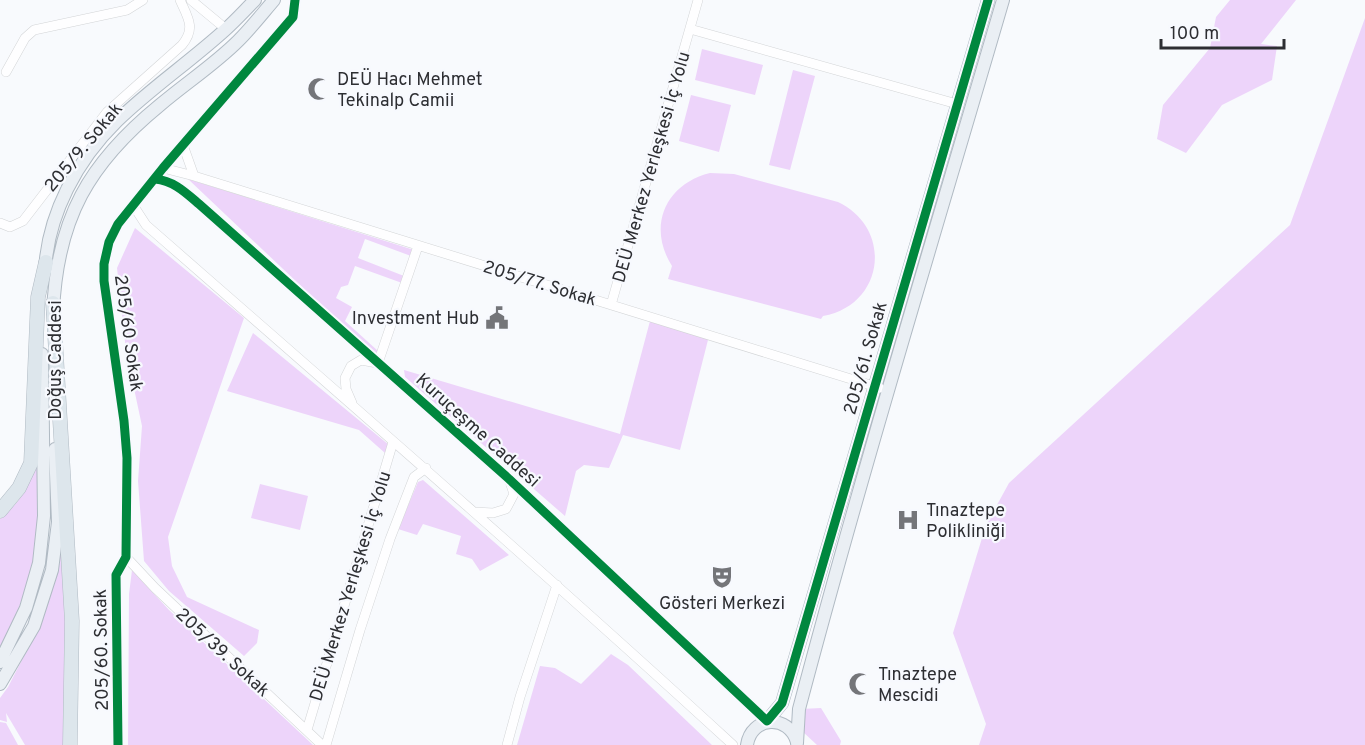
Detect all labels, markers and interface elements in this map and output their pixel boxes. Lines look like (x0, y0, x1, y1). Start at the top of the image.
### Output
scale bar (1161, 12, 1284, 50)
text: 100 m (1170, 23, 1219, 46)
street label: DEÜ Merkez Yerleşkesi İç Yolu (606, 49, 696, 286)
place label: DEÜ Hacı Mehmet Tekinalp Camii (337, 67, 483, 113)
mosque icon: DEÜ Hacı Mehmet Tekinalp Camii (306, 76, 332, 102)
street label: 205/9. Sokak (40, 98, 128, 198)
street label: 205/77. Sokak (480, 256, 599, 313)
street label: 205/60 Sokak (108, 273, 147, 393)
street label: 205/61. Sokak (839, 299, 894, 418)
street label: Doğuş Caddesi (45, 300, 68, 420)
public building icon: Investment Hub (484, 305, 510, 331)
place label: Investment Hub (352, 308, 479, 331)
street label: Kuruçeşme Caddesi (410, 369, 544, 493)
street label: DEÜ Merkez Yerleşkesi İç Yolu (304, 468, 397, 704)
place label: Tınaztepe Polikliniği (926, 500, 1005, 544)
hospital icon: Tınaztepe Polikliniği (895, 507, 921, 533)
theatre icon: Gösteri Merkezi (709, 564, 735, 590)
street label: 205/60. Sokak (90, 589, 115, 711)
place label: Gösteri Merkezi (659, 593, 785, 616)
street label: 205/39. Sokak (170, 604, 274, 703)
place label: Tınaztepe Mescidi (878, 664, 957, 708)
mosque icon: Tınaztepe Mescidi (847, 671, 873, 697)

